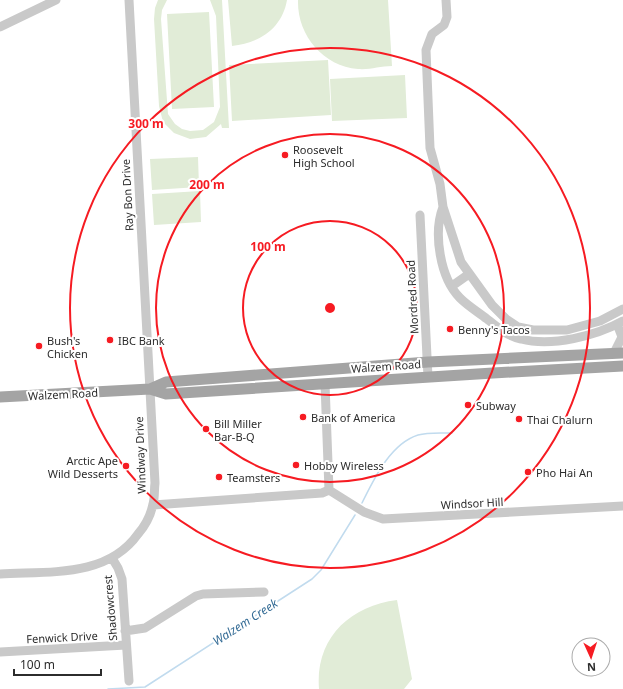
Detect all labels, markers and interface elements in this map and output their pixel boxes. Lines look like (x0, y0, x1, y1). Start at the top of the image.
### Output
text: 300 m (128, 115, 164, 132)
place label: Roosevelt High School (293, 142, 355, 170)
marker: Roosevelt High School (280, 150, 290, 160)
street label: Ray Bon Drive (118, 159, 136, 231)
text: 200 m (189, 176, 225, 193)
text: 100 m (250, 238, 286, 255)
street label: Mordred Road (403, 260, 421, 334)
centre of rings (323, 301, 337, 315)
place label: Benny's Tacos (458, 322, 530, 337)
marker: Benny's Tacos (445, 324, 455, 334)
place label: Bush's Chicken (47, 333, 88, 361)
place label: IBC Bank (118, 333, 165, 348)
marker: IBC Bank (105, 335, 115, 345)
marker: Bush's Chicken (34, 341, 44, 351)
street label: Walzem Road (351, 356, 421, 376)
street label: Walzem Road (28, 385, 98, 403)
place label: Subway (476, 398, 516, 413)
marker: Subway (463, 400, 473, 410)
place label: Bank of America (311, 410, 396, 425)
marker: Bank of America (298, 412, 308, 422)
place label: Thai Chalurn (527, 412, 593, 427)
marker: Thai Chalurn (514, 414, 524, 424)
street label: Windway Drive (131, 416, 149, 494)
place label: Bill Miller Bar-B-Q (214, 416, 262, 444)
marker: Bill Miller Bar-B-Q (201, 424, 211, 434)
place label: Arctic Ape Wild Desserts (48, 453, 118, 481)
place label: Hobby Wireless (304, 458, 384, 473)
marker: Hobby Wireless (291, 460, 301, 470)
marker: Arctic Ape Wild Desserts (121, 461, 131, 471)
place label: Pho Hai An (536, 465, 593, 480)
marker: Pho Hai An (523, 467, 533, 477)
place label: Teamsters (227, 470, 280, 485)
marker: Teamsters (214, 472, 224, 482)
street label: Windsor Hill (440, 494, 504, 512)
street label: Shadowcrest (100, 574, 120, 641)
water label: Walzem Creek (209, 594, 282, 649)
street label: Fenwick Drive (26, 628, 98, 646)
north arrow (571, 637, 611, 677)
scale bar (14, 651, 101, 677)
text: 100 m (20, 656, 55, 673)
text: N (587, 660, 596, 675)

